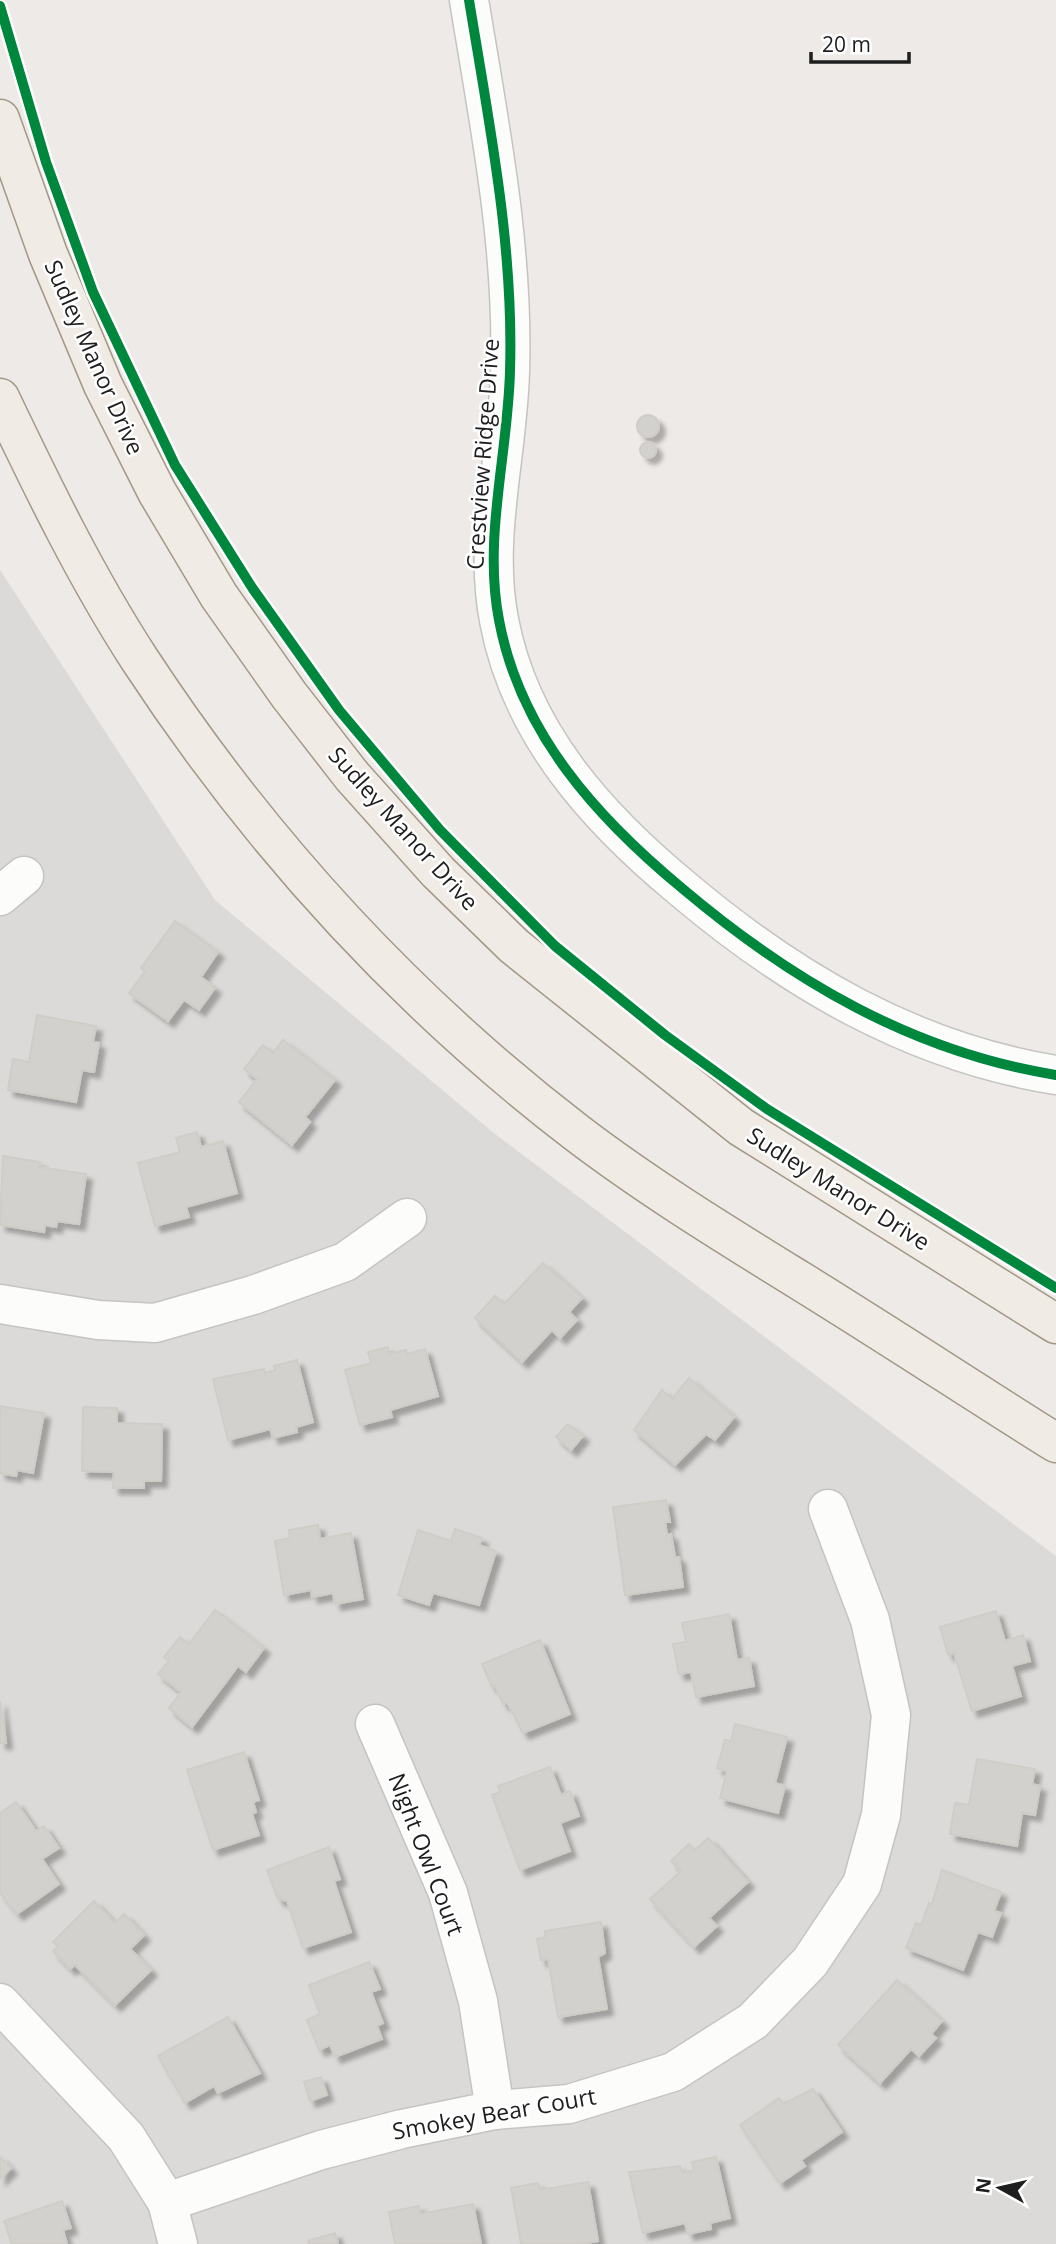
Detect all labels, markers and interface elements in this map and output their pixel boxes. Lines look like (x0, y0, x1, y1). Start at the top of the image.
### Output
scale bar (811, 21, 909, 65)
text: 20 m (822, 30, 871, 58)
street label: Sudley Manor Drive (38, 255, 152, 459)
street label: Crestview Ridge Drive (458, 337, 506, 571)
street label: Sudley Manor Drive (322, 739, 486, 917)
street label: Sudley Manor Drive (741, 1119, 937, 1257)
street label: Night Owl Court (381, 1768, 473, 1940)
street label: Smokey Bear Court (390, 2079, 598, 2147)
north arrow (965, 2153, 1035, 2223)
text: N (969, 2176, 997, 2195)

